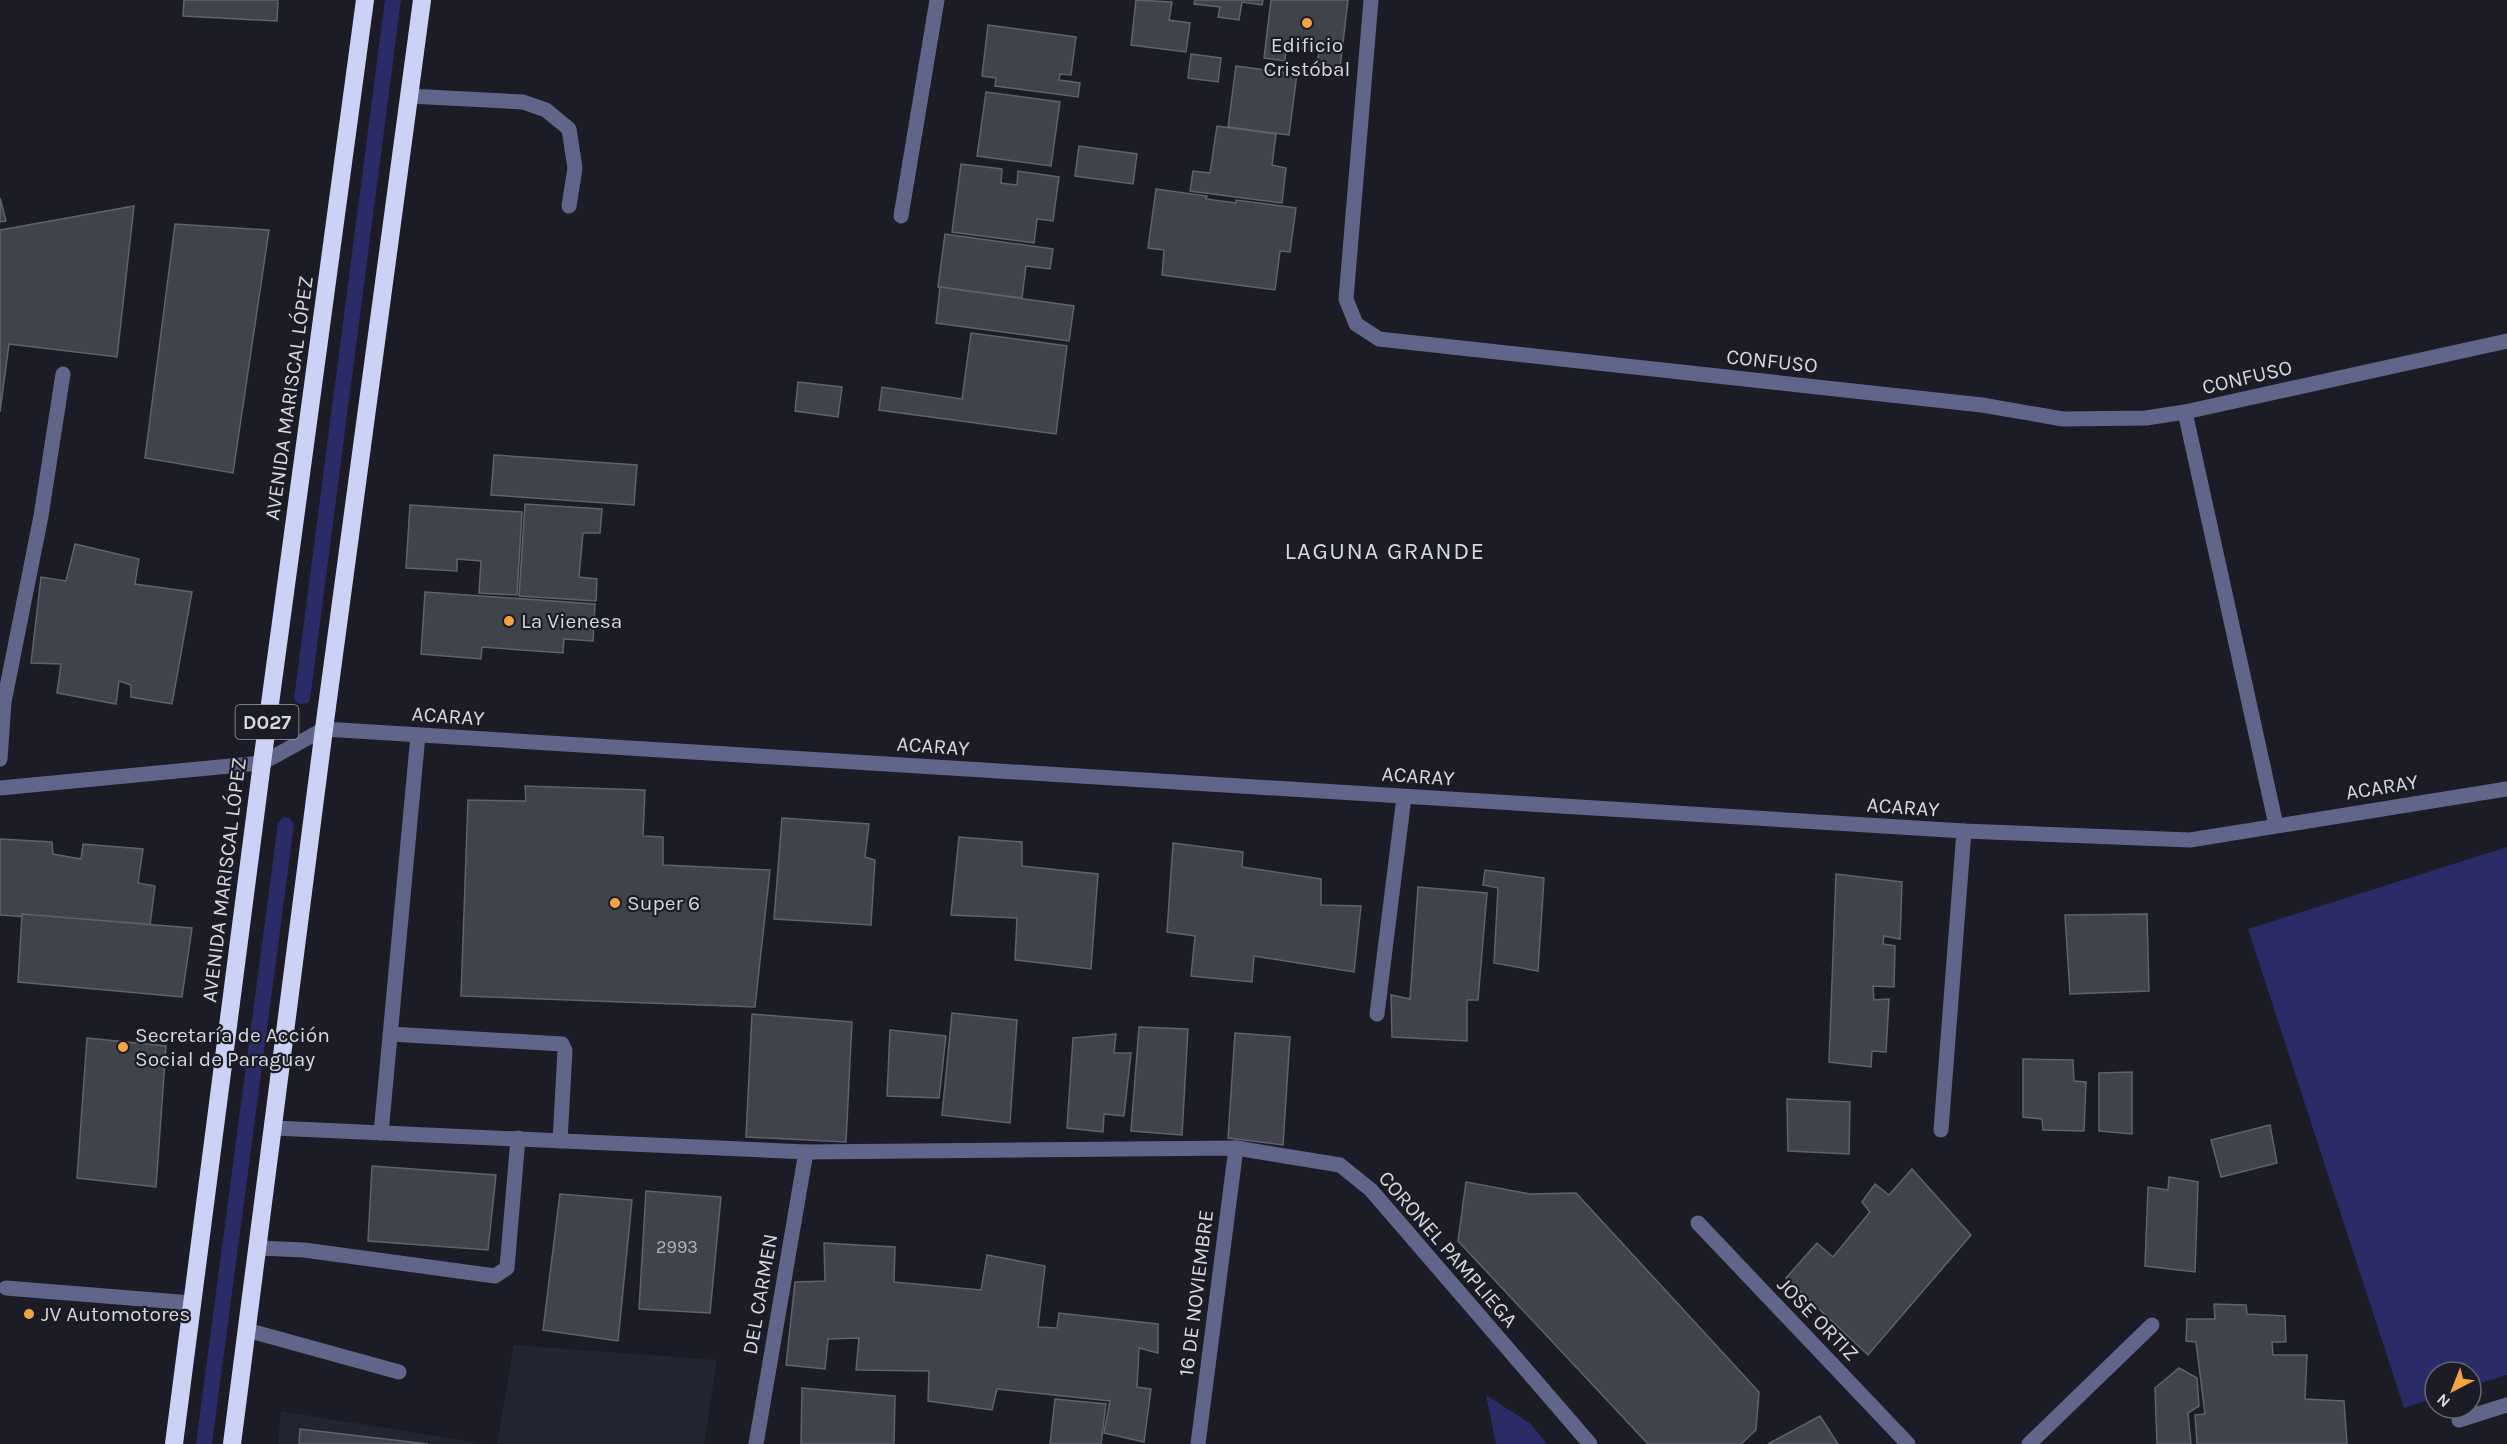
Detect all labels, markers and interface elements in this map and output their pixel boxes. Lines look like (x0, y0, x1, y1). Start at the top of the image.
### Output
marker: Edificio Cristóbal (1300, 16, 1314, 30)
place label: Edificio Cristóbal (1263, 33, 1351, 81)
street label: AVENIDA MARISCAL LÓPEZ (260, 274, 318, 522)
street label: CONFUSO (1725, 344, 1819, 378)
street label: CONFUSO (2200, 355, 2294, 399)
district label: LAGUNA GRANDE (1284, 537, 1486, 565)
place label: La Vienesa (521, 609, 622, 633)
marker: La Vienesa (502, 614, 516, 628)
street label: ACARAY (411, 701, 486, 731)
road number: D027 (236, 705, 298, 739)
street label: ACARAY (896, 731, 971, 761)
street label: AVENIDA MARISCAL LÓPEZ (197, 756, 251, 1004)
street label: ACARAY (1381, 761, 1456, 791)
street label: ACARAY (2344, 769, 2420, 805)
street label: ACARAY (1866, 792, 1941, 822)
place label: Super 6 (627, 891, 700, 915)
marker: Super 6 (608, 896, 622, 910)
place label: Secretaría de Acción Social de Paraguay (135, 1023, 330, 1071)
marker: Secretaría de Acción Social de Paraguay (116, 1040, 130, 1054)
street label: CORONEL PAMPLIEGA (1374, 1166, 1522, 1332)
street label: 16 DE NOVIEMBRE (1174, 1208, 1218, 1378)
street label: DEL CARMEN (738, 1232, 782, 1356)
house number: 2993 (656, 1236, 698, 1258)
street label: JOSE ORTIZ (1772, 1272, 1864, 1366)
place label: JV Automotores (41, 1302, 190, 1326)
marker: JV Automotores (22, 1307, 36, 1321)
north arrow (2423, 1360, 2483, 1420)
text: N (2433, 1390, 2454, 1412)

